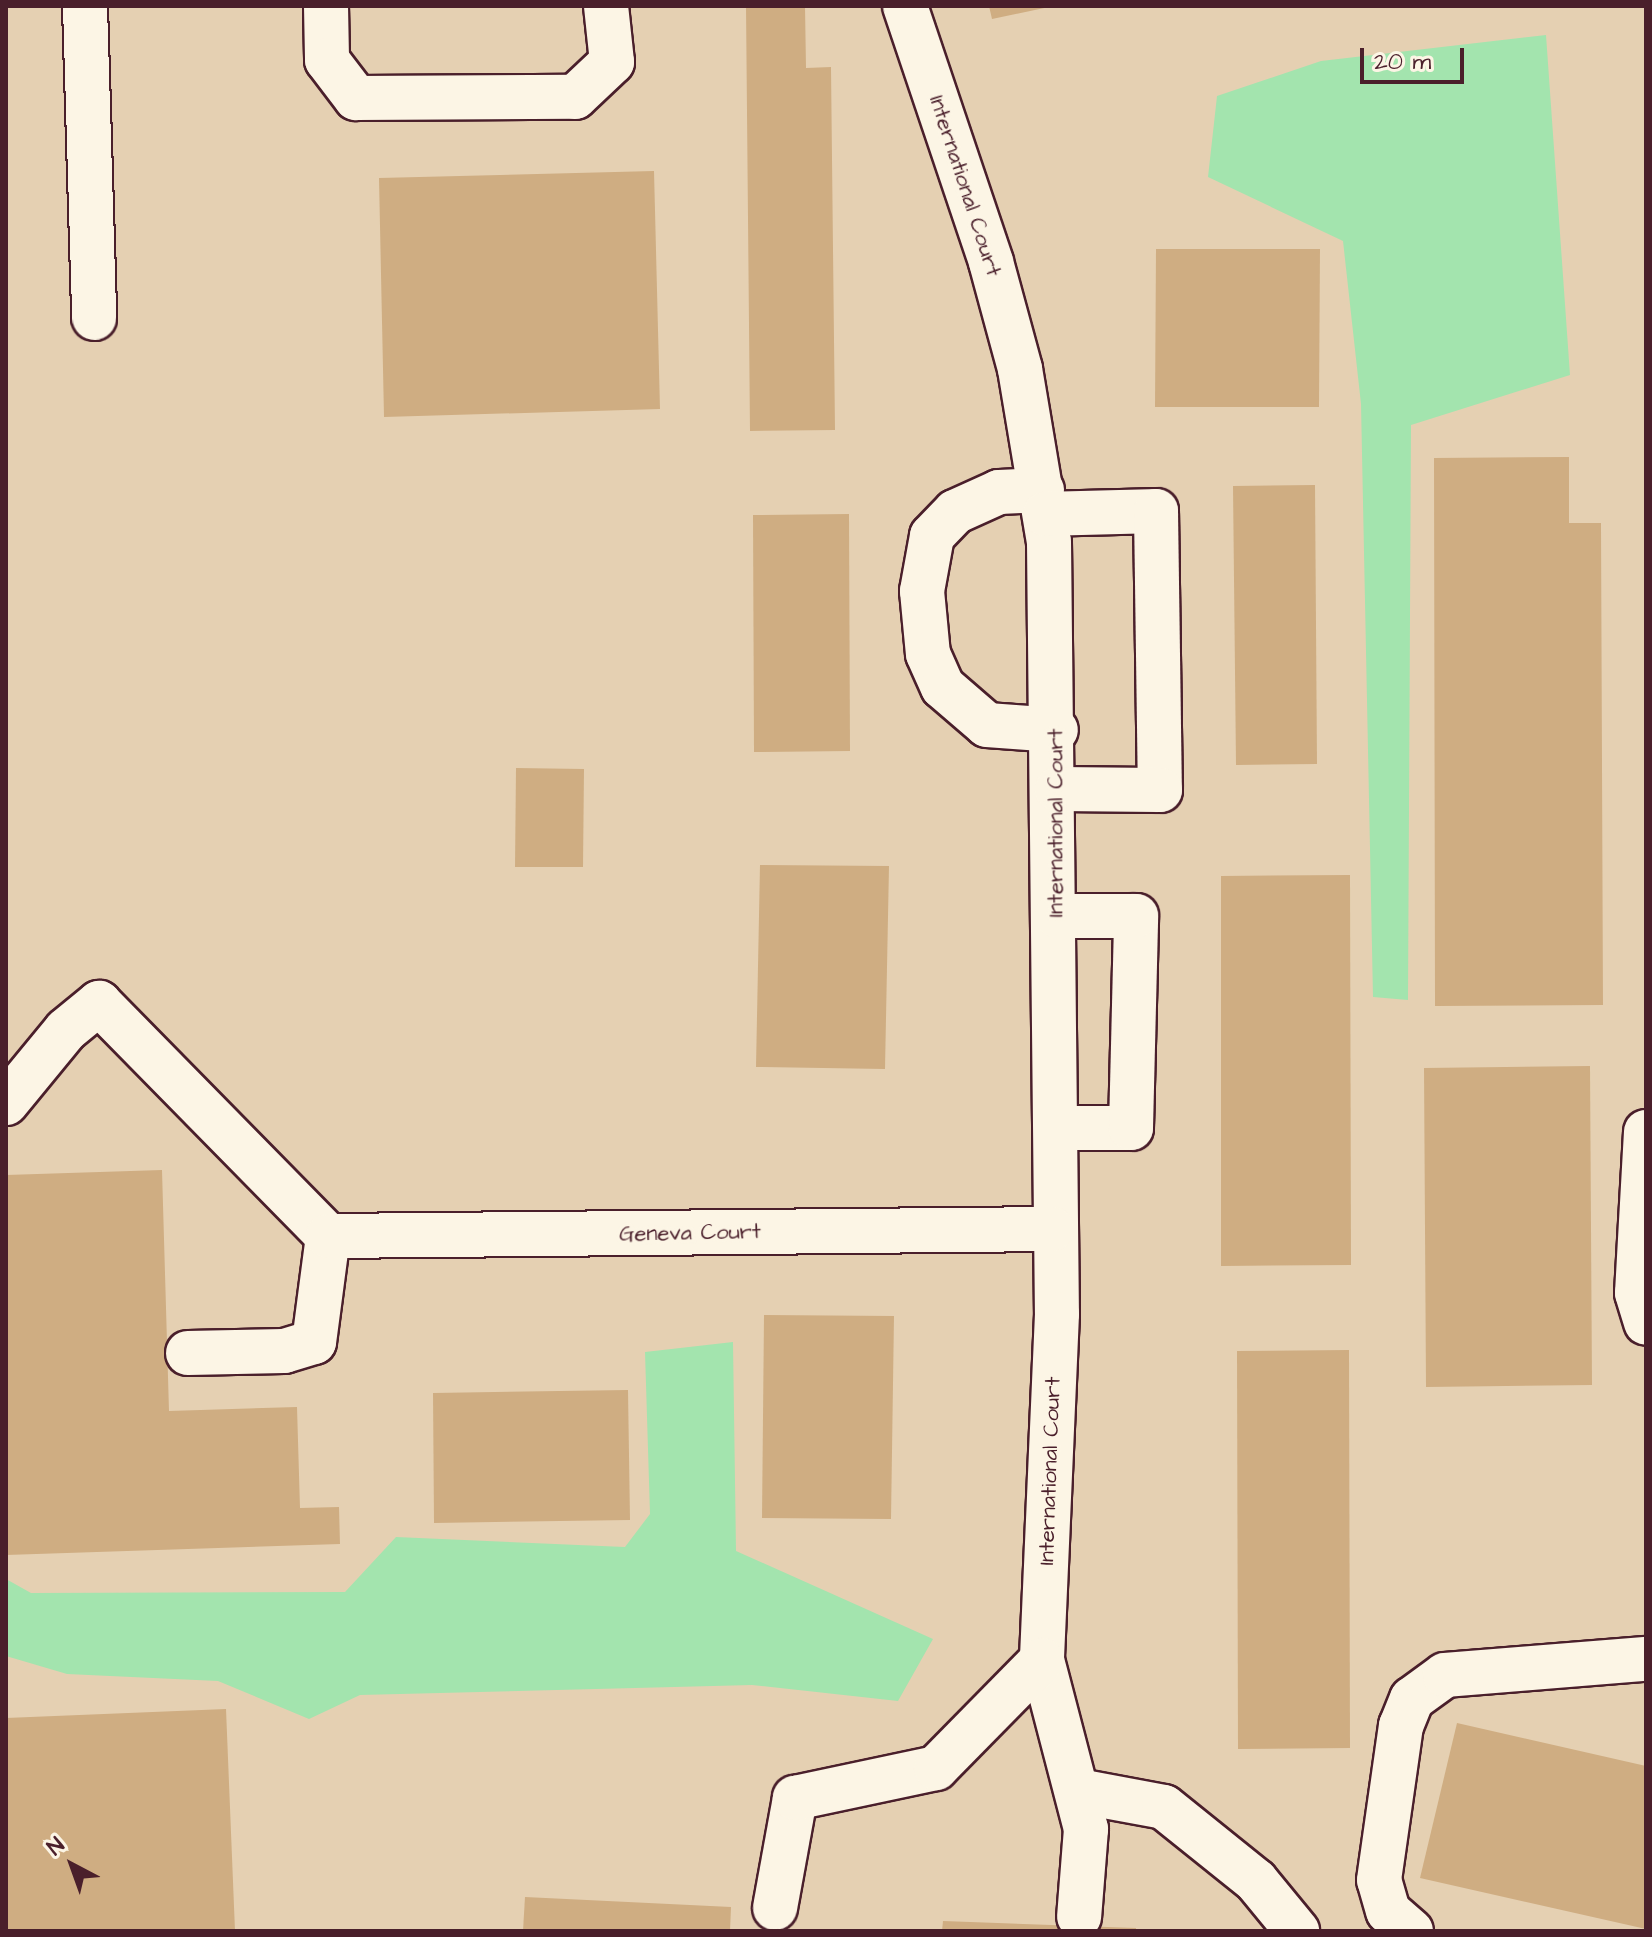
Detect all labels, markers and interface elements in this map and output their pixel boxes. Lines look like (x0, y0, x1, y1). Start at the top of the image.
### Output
scale bar (1364, 32, 1468, 82)
text: 20 m (1374, 45, 1431, 79)
street label: International Court (923, 92, 1007, 280)
street label: International Court (1043, 729, 1069, 917)
street label: Geneva Court (619, 1219, 761, 1247)
street label: International Court (1034, 1376, 1066, 1566)
north arrow (32, 1825, 112, 1905)
text: N (41, 1830, 71, 1863)

